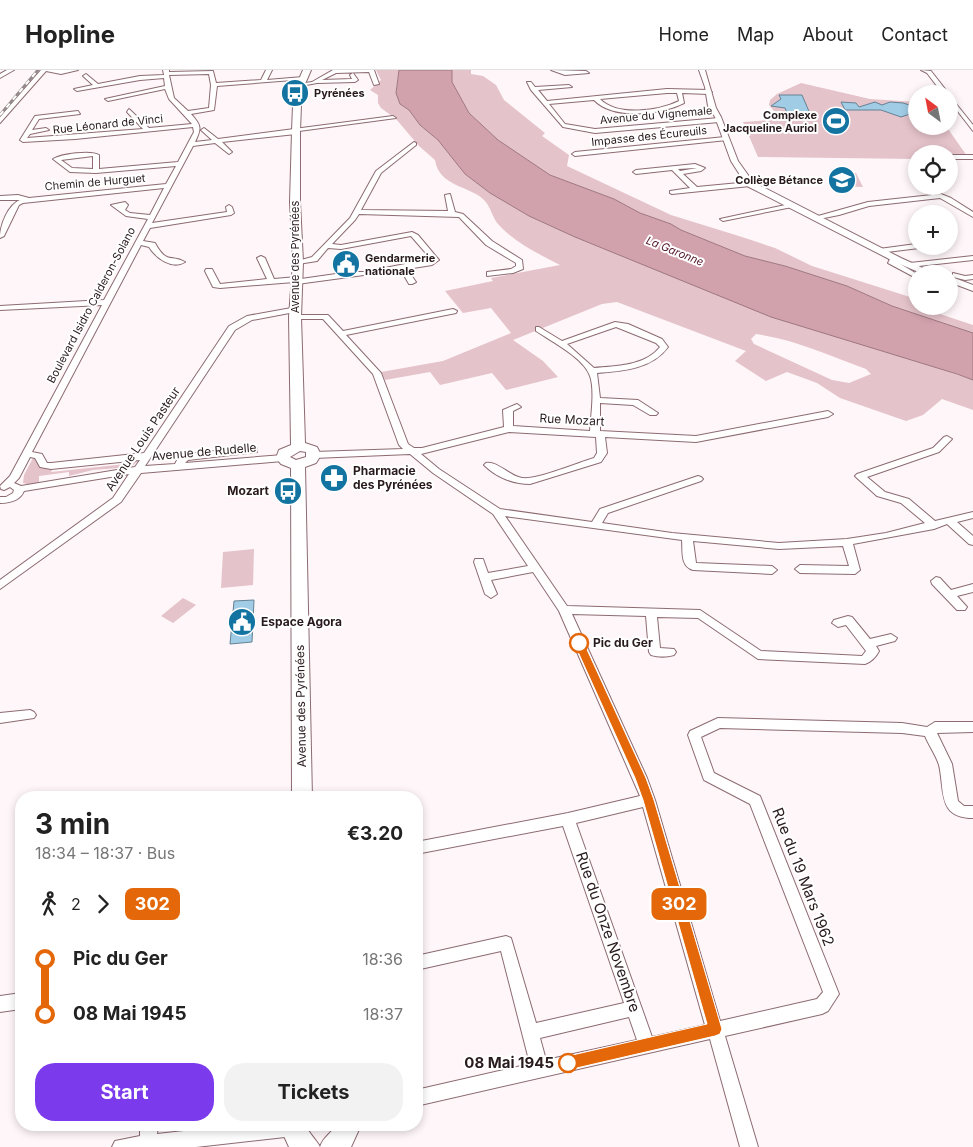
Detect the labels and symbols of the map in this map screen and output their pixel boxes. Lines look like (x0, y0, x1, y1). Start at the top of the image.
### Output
bus stop icon: Pyrénées (280, 78, 310, 108)
north arrow (908, 85, 958, 135)
place label: Pyrénées (314, 86, 365, 100)
street label: Avenue du Vignemale (599, 103, 713, 127)
sports icon: Complexe Jacqueline Auriol (821, 106, 851, 136)
place label: Complexe Jacqueline Auriol (723, 108, 817, 135)
street label: Rue Léonard de Vinci (52, 111, 164, 137)
street label: Impasse des Écureuils (590, 123, 708, 149)
school or university icon: Collège Bétance (827, 165, 857, 195)
street label: Chemin de Hurguet (44, 171, 146, 193)
place label: Collège Bétance (735, 173, 823, 187)
street label: Avenue des Pyrénées (288, 201, 302, 313)
street label: Boulevard Isidro Calderon-Solano (44, 224, 138, 385)
water label: La Garonne (644, 233, 706, 269)
public building icon: Gendarmerie nationale (331, 249, 361, 279)
place label: Gendarmerie nationale (365, 251, 436, 278)
street label: Avenue Louis Pasteur (102, 383, 183, 494)
street label: Rue Mozart (539, 410, 605, 429)
street label: Avenue de Rudelle (151, 439, 257, 464)
pharmacy icon: Pharmacie des Pyrénées (319, 463, 349, 493)
place label: Pharmacie des Pyrénées (353, 463, 433, 492)
bus stop icon: Mozart (273, 476, 303, 506)
place label: Mozart (227, 483, 270, 498)
public building icon: Espace Agora (227, 607, 257, 637)
place label: Espace Agora (261, 614, 342, 629)
marker: Pic du Ger (569, 633, 589, 653)
place label: Pic du Ger (593, 635, 653, 650)
street label: Avenue des Pyrénées (292, 645, 309, 767)
street label: Rue du 19 Mars 1962 (768, 805, 839, 949)
street label: Rue du Onze Novembre (572, 849, 645, 1015)
line badge: 302 (650, 888, 708, 920)
place label: 08 Mai 1945 (464, 1053, 554, 1072)
marker: 08 Mai 1945 (558, 1053, 578, 1073)

